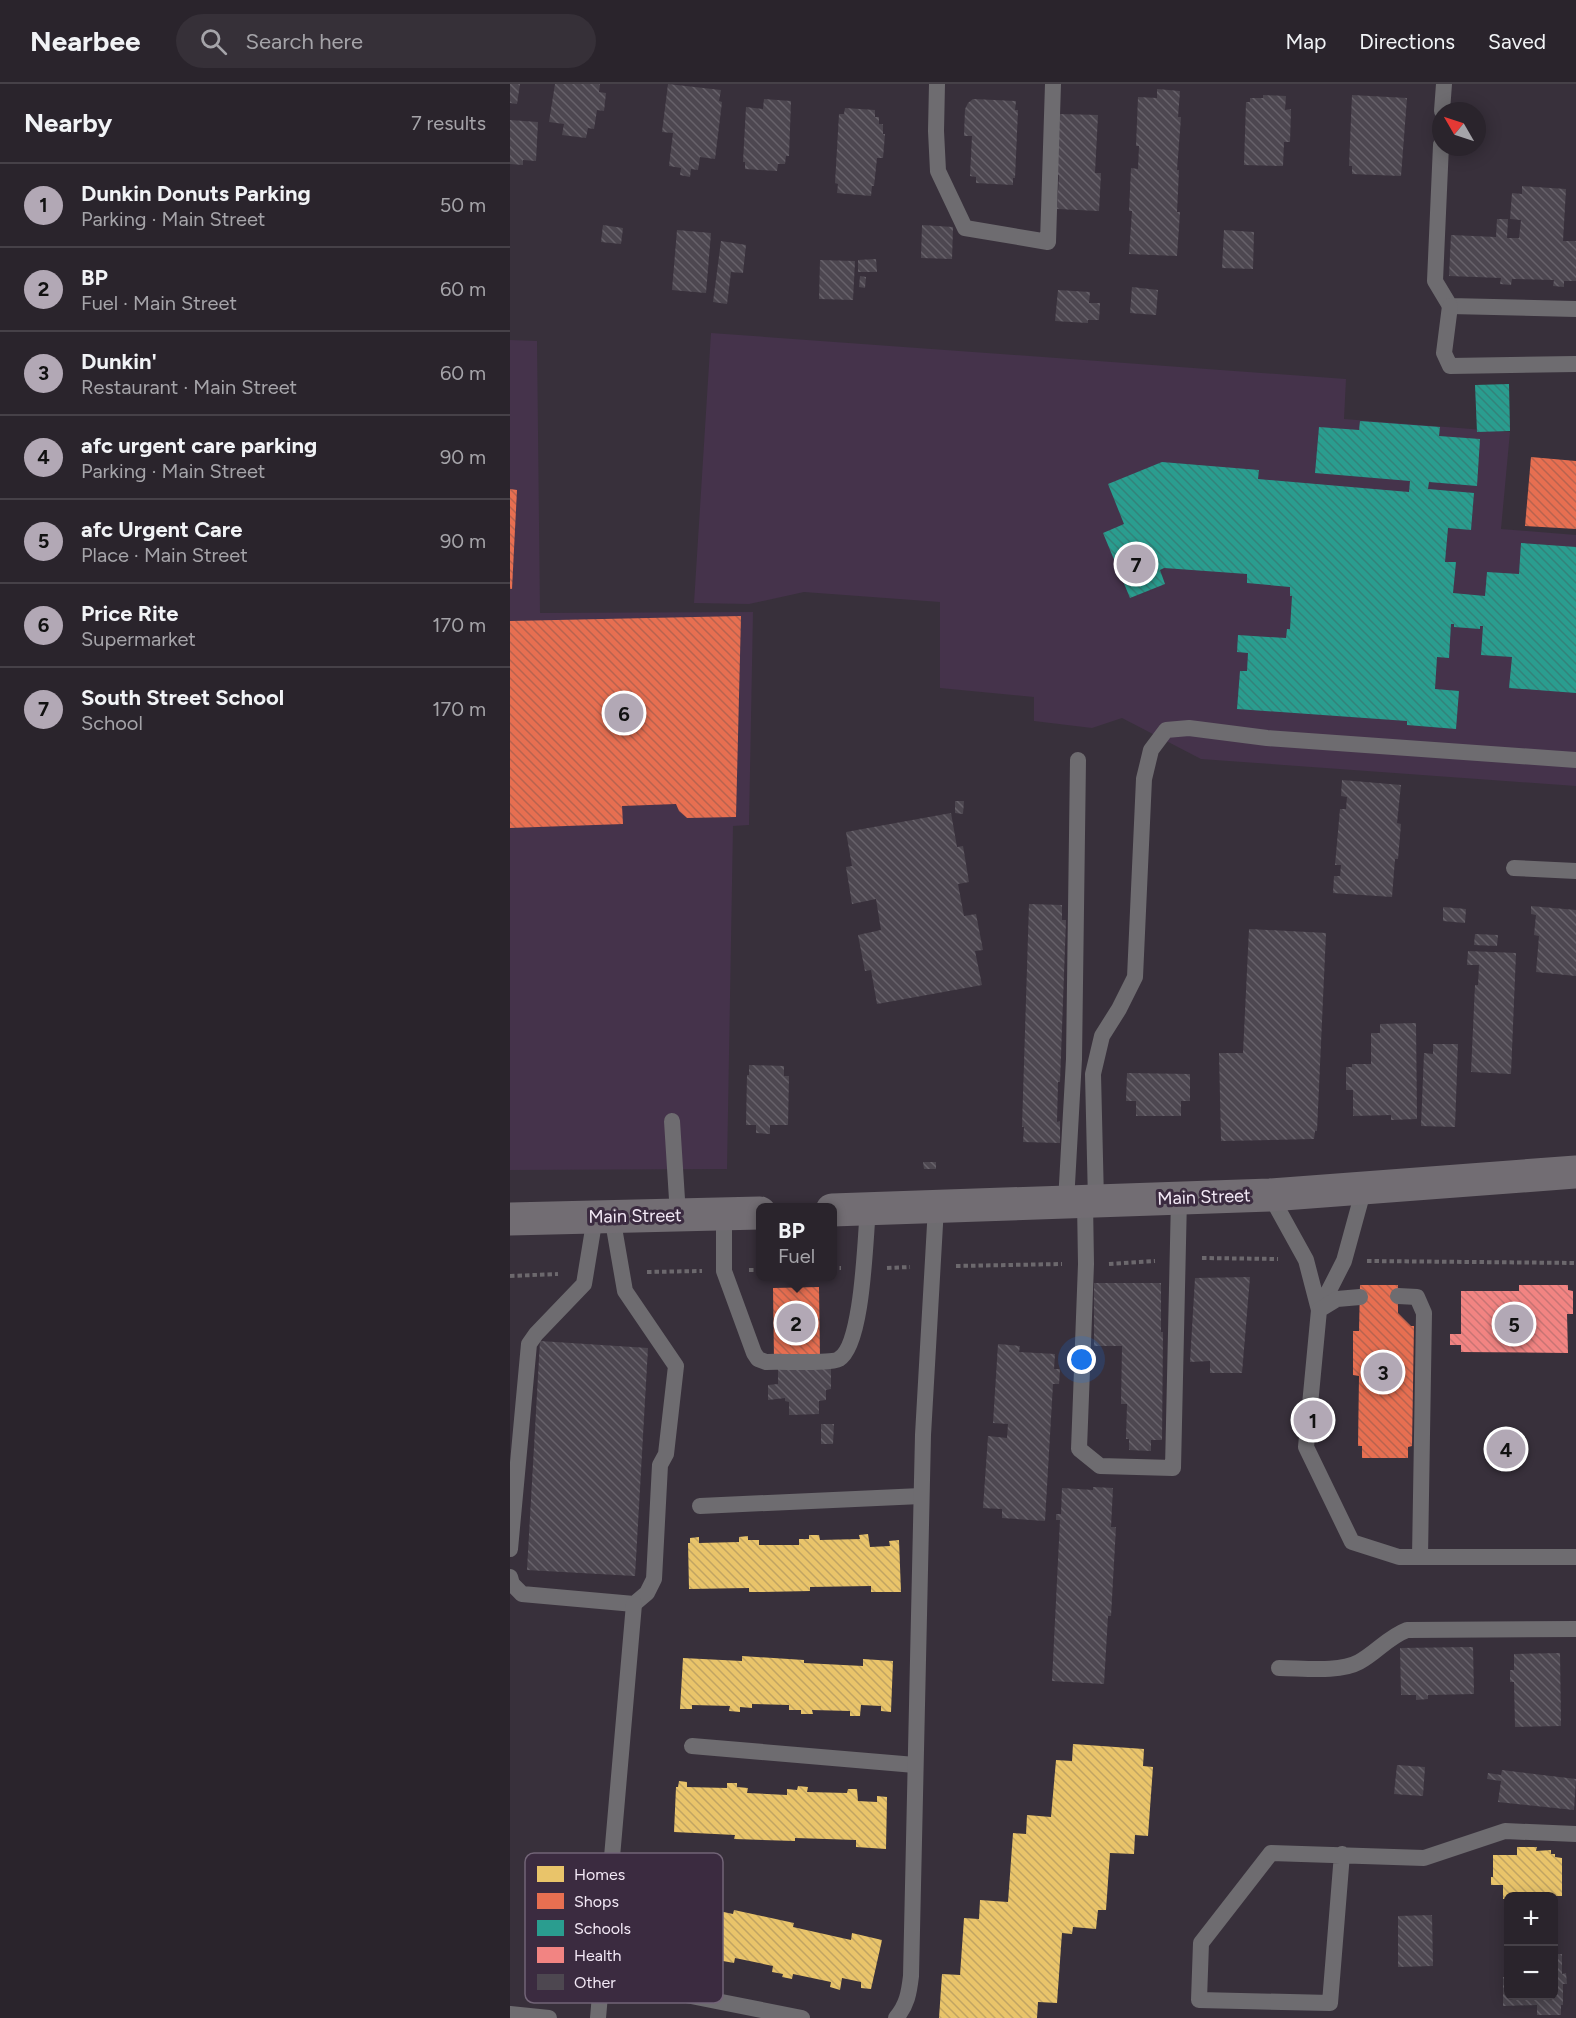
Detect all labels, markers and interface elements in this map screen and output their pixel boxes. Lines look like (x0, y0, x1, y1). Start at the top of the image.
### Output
search box (176, 14, 596, 68)
text: Nearbee (30, 24, 140, 58)
icon: search (197, 25, 230, 58)
text: Search here (245, 28, 363, 55)
text: Map (1285, 29, 1326, 54)
text: Directions (1359, 29, 1455, 54)
text: Saved (1488, 29, 1546, 54)
north arrow (1432, 102, 1486, 156)
text: Nearby (24, 107, 112, 139)
text: 7 results (411, 111, 486, 135)
text: Dunkin Donuts Parking (81, 180, 311, 207)
text: 1 (39, 193, 48, 217)
text: 50 m (440, 193, 486, 217)
text: Parking · Main Street (81, 207, 265, 231)
text: BP (81, 264, 108, 291)
text: 2 (38, 277, 49, 301)
text: 60 m (440, 277, 486, 301)
text: Fuel · Main Street (81, 291, 237, 315)
text: Dunkin' (81, 348, 157, 375)
text: 3 (38, 361, 49, 385)
text: 60 m (440, 361, 486, 385)
text: Restaurant · Main Street (81, 375, 297, 399)
text: afc urgent care parking (81, 432, 317, 459)
text: 4 (37, 445, 50, 469)
text: 90 m (440, 445, 486, 469)
text: Parking · Main Street (81, 459, 265, 483)
text: afc Urgent Care (81, 516, 242, 543)
text: 5 (38, 529, 49, 553)
text: 90 m (440, 529, 486, 553)
pin: 7 (1116, 542, 1156, 586)
text: Place · Main Street (81, 543, 248, 567)
text: Price Rite (81, 600, 179, 627)
text: 6 (38, 613, 49, 637)
text: 170 m (432, 613, 486, 637)
text: Supermarket (81, 627, 196, 651)
text: South Street School (81, 684, 284, 711)
pin: 6 (604, 690, 644, 736)
text: 7 (38, 697, 49, 721)
text: 170 m (432, 697, 486, 721)
text: School (81, 711, 143, 735)
street label: Main Street (1157, 1184, 1251, 1210)
popup (756, 1203, 837, 1281)
street label: Main Street (588, 1204, 682, 1228)
text: BP (778, 1217, 805, 1244)
text: Fuel (778, 1244, 815, 1268)
pin: 2 (776, 1300, 816, 1346)
pin: 5 (1494, 1302, 1534, 1346)
your location (1067, 1345, 1096, 1374)
pin: 3 (1364, 1350, 1402, 1394)
pin: 1 (1294, 1398, 1332, 1442)
pin: 4 (1486, 1426, 1526, 1472)
legend (525, 1853, 723, 2003)
text: Homes (574, 1865, 625, 1884)
text: Shops (574, 1892, 619, 1911)
map controls (1504, 1892, 1558, 2000)
button: + (1504, 1892, 1558, 1946)
text: Schools (574, 1919, 631, 1938)
text: Health (574, 1946, 621, 1965)
button: − (1504, 1946, 1558, 2000)
text: Other (574, 1973, 616, 1992)

